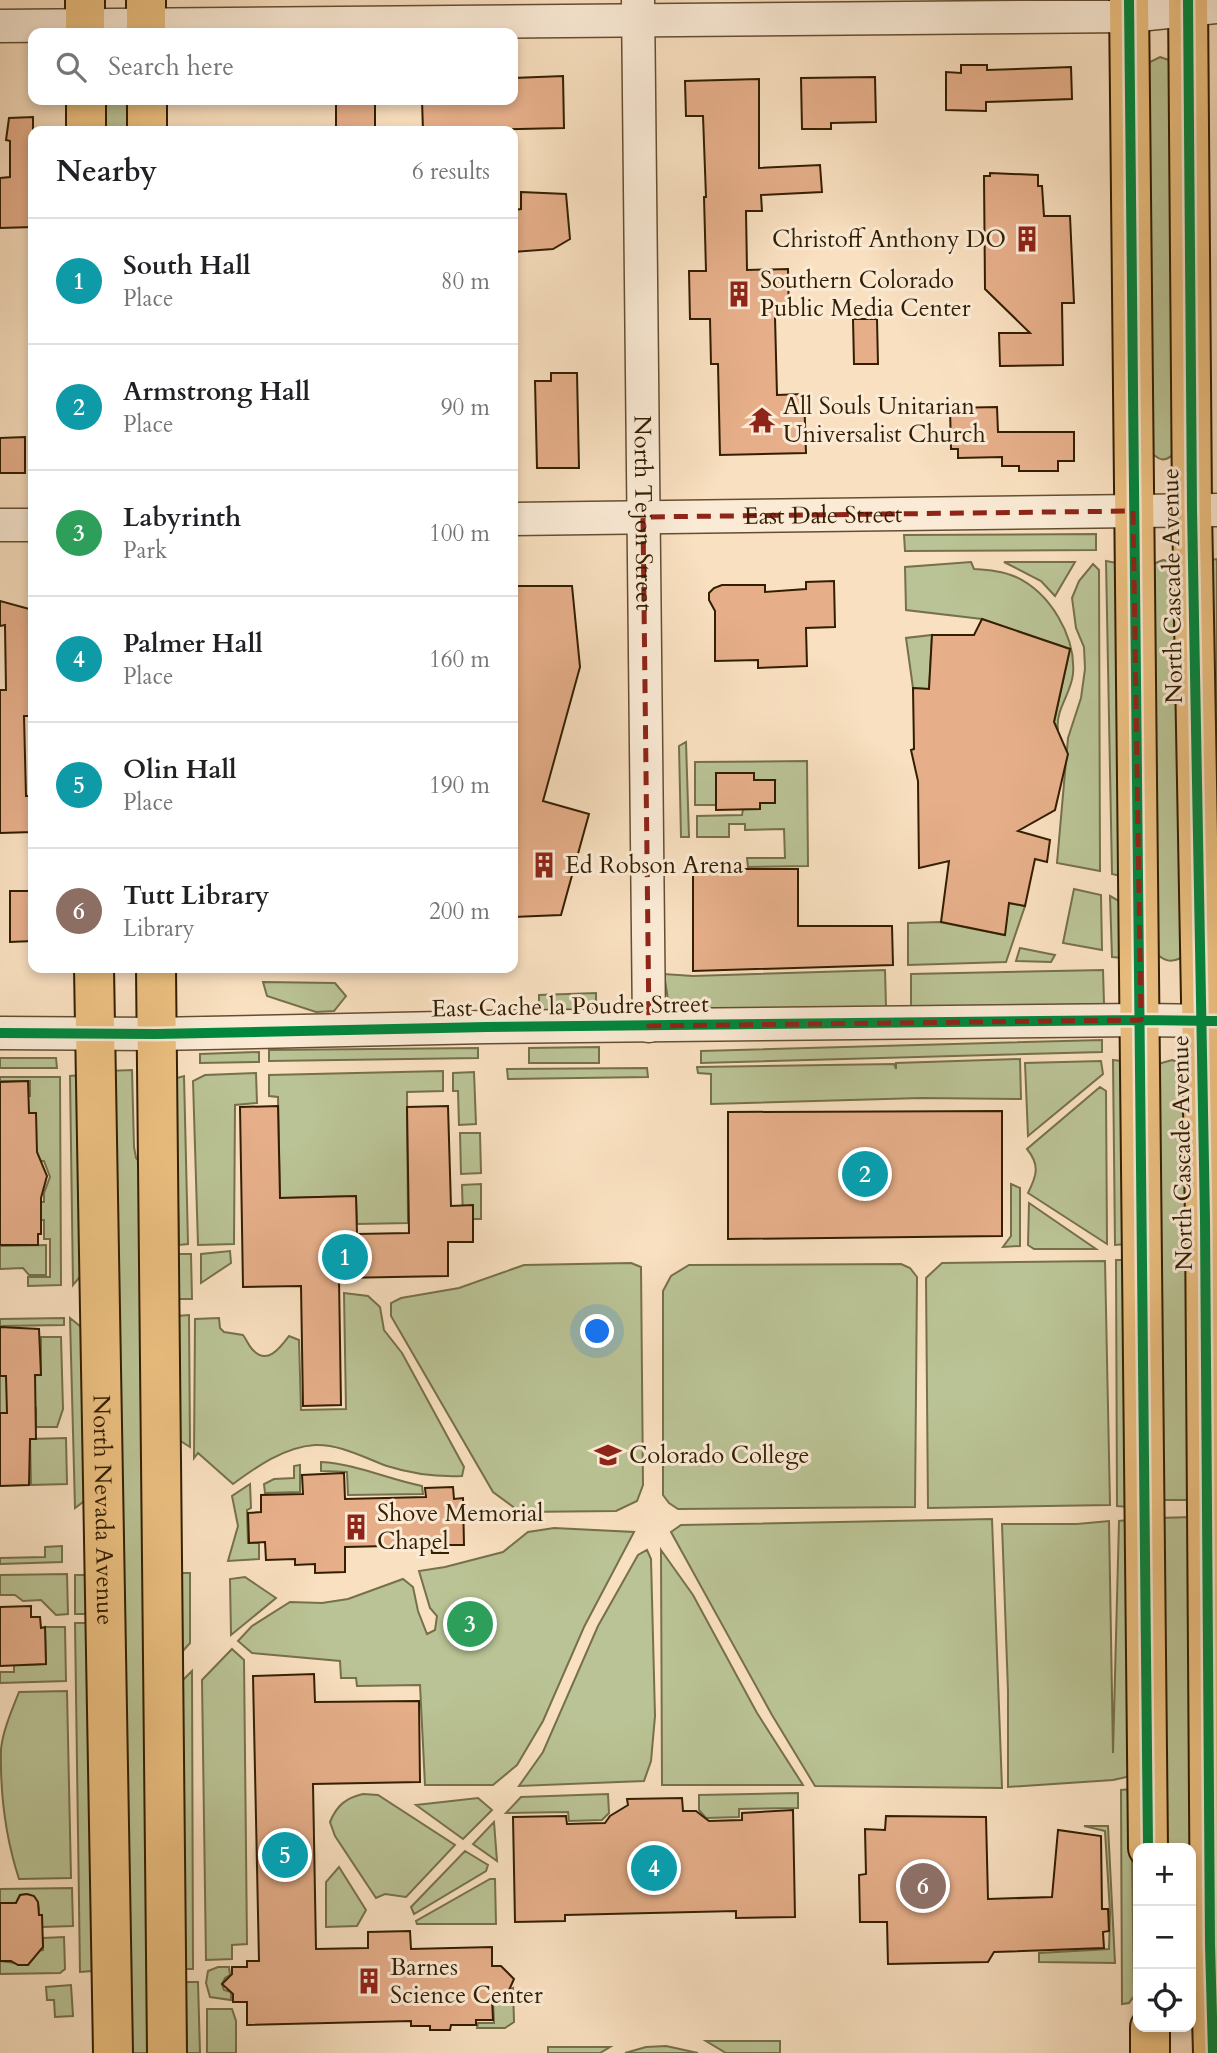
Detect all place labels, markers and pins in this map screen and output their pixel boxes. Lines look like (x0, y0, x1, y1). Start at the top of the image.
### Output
place label: Christoff Anthony DO (772, 223, 1006, 256)
building icon: Christoff Anthony DO (1012, 224, 1042, 254)
place label: Southern Colorado Public Media Center (760, 264, 971, 325)
building icon: Southern Colorado Public Media Center (724, 279, 754, 309)
place label: All Souls Unitarian Universalist Church (783, 390, 986, 451)
temple icon: All Souls Unitarian Universalist Church (747, 405, 777, 435)
place label: Ed Robson Arena (565, 849, 744, 882)
building icon: Ed Robson Arena (529, 850, 559, 880)
pin: 2 (842, 1148, 888, 1200)
pin: 1 (322, 1231, 368, 1283)
place label: Colorado College (629, 1439, 810, 1472)
school or university icon: Colorado College (593, 1440, 623, 1470)
place label: Shove Memorial Chapel (377, 1497, 543, 1558)
building icon: Shove Memorial Chapel (341, 1512, 371, 1542)
pin: 3 (447, 1598, 493, 1650)
pin: 5 (262, 1829, 308, 1881)
pin: 4 (631, 1842, 677, 1894)
pin: 6 (900, 1860, 946, 1912)
place label: Barnes Science Center (390, 1951, 543, 2012)
building icon: Barnes Science Center (354, 1966, 384, 1996)

